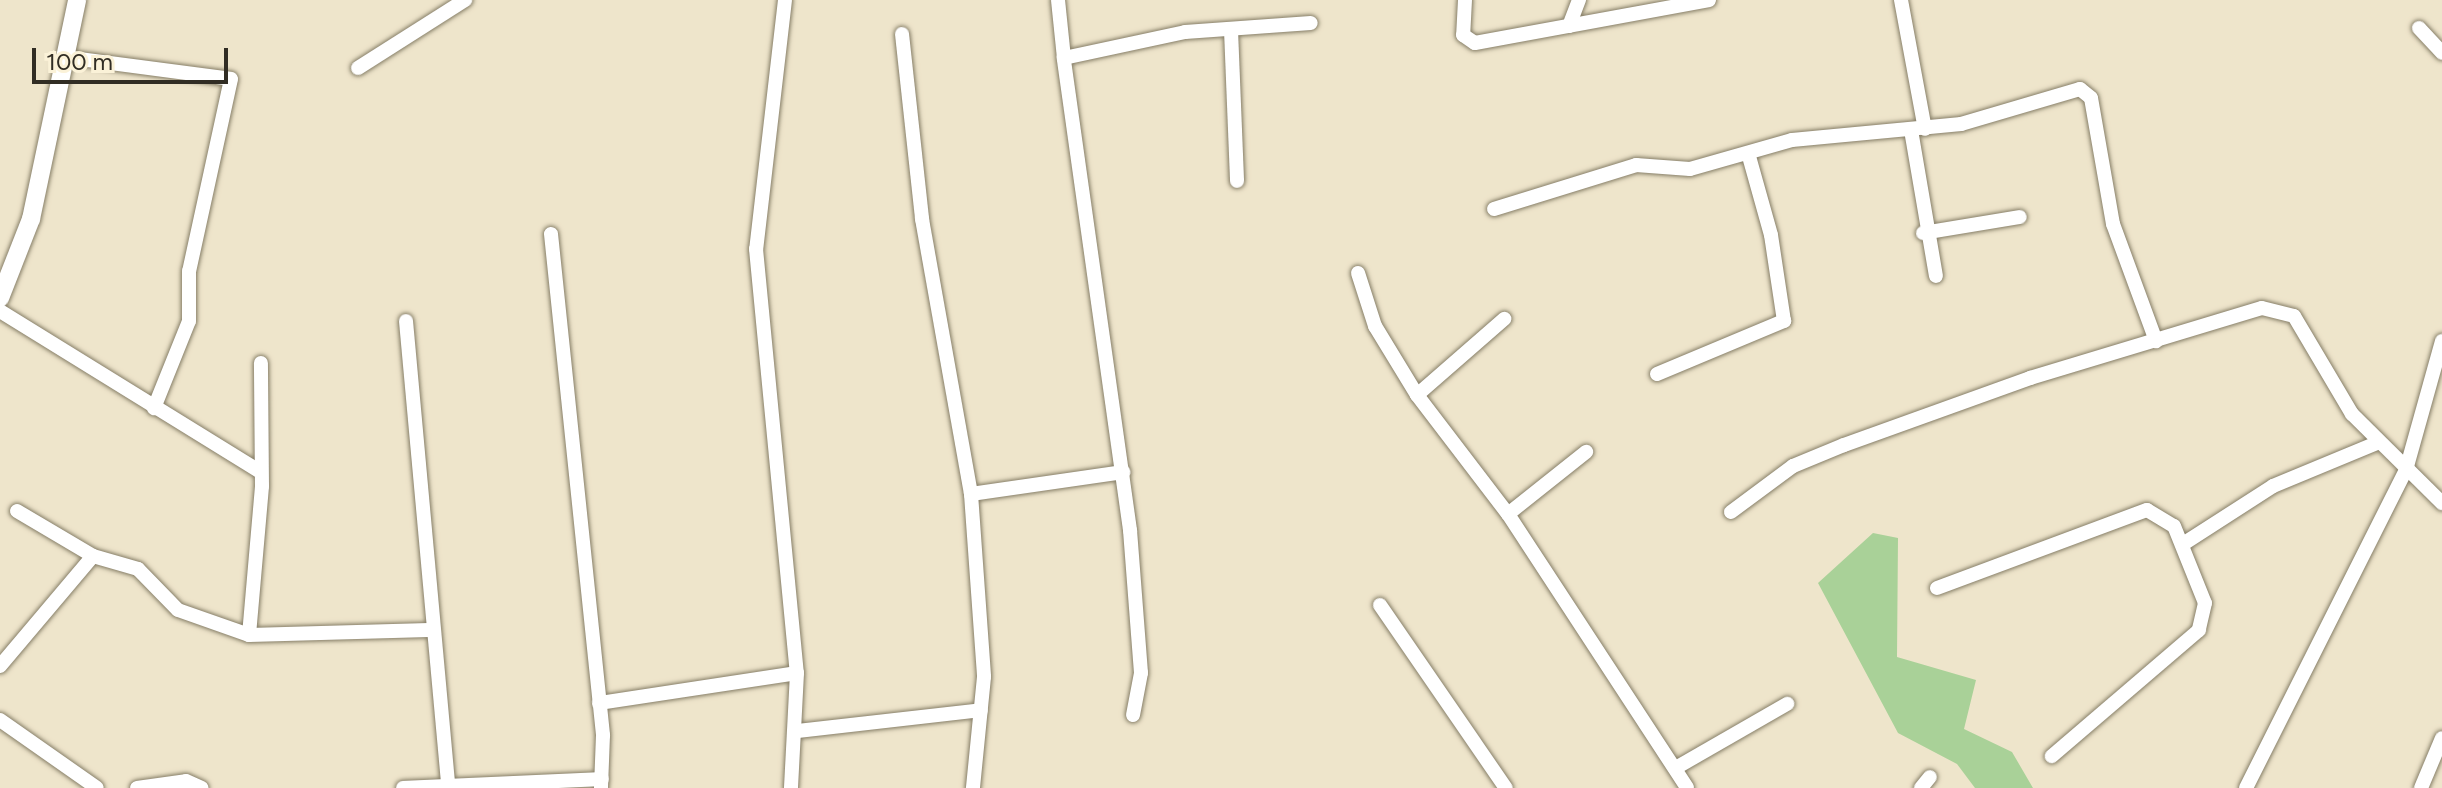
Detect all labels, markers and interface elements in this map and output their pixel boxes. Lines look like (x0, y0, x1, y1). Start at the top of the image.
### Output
scale bar (36, 32, 232, 82)
text: 100 m (46, 47, 113, 76)

